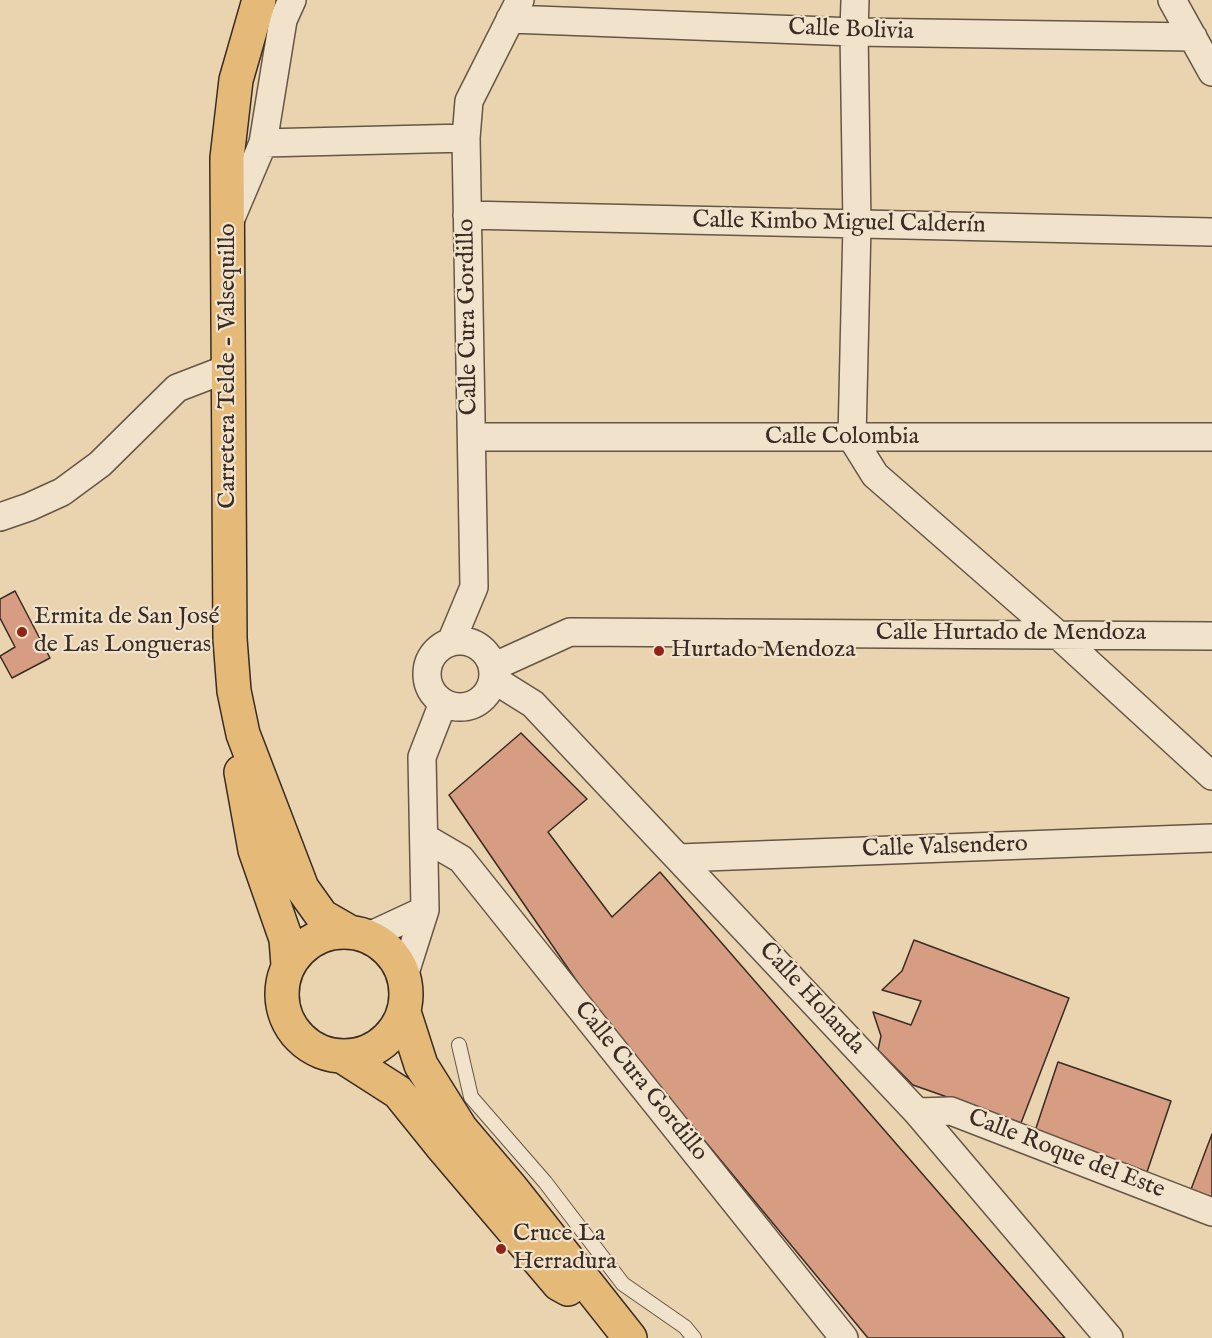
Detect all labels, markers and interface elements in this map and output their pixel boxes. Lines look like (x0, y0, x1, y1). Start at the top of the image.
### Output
street label: Calle Bolivia (788, 14, 914, 48)
street label: Calle Kimbo Miguel Calderín (692, 207, 986, 241)
street label: Calle Cura Gordillo (453, 218, 485, 416)
street label: Carretera Telde - Valsequillo (215, 223, 243, 509)
street label: Calle Colombia (765, 424, 919, 452)
place label: Ermita de San José de Las Longueras (34, 604, 219, 660)
street label: Calle Hurtado de Mendoza (876, 620, 1146, 648)
marker: Ermita de San José de Las Longueras (15, 625, 29, 639)
place label: Hurtado Mendoza (671, 637, 855, 665)
marker: Hurtado Mendoza (652, 644, 666, 658)
street label: Calle Valsendero (862, 831, 1028, 865)
street label: Calle Holanda (752, 937, 870, 1061)
street label: Calle Cura Gordillo (567, 996, 713, 1168)
street label: Calle Roque del Este (964, 1104, 1168, 1206)
place label: Cruce La Herradura (513, 1221, 617, 1277)
marker: Cruce La Herradura (494, 1242, 508, 1256)

